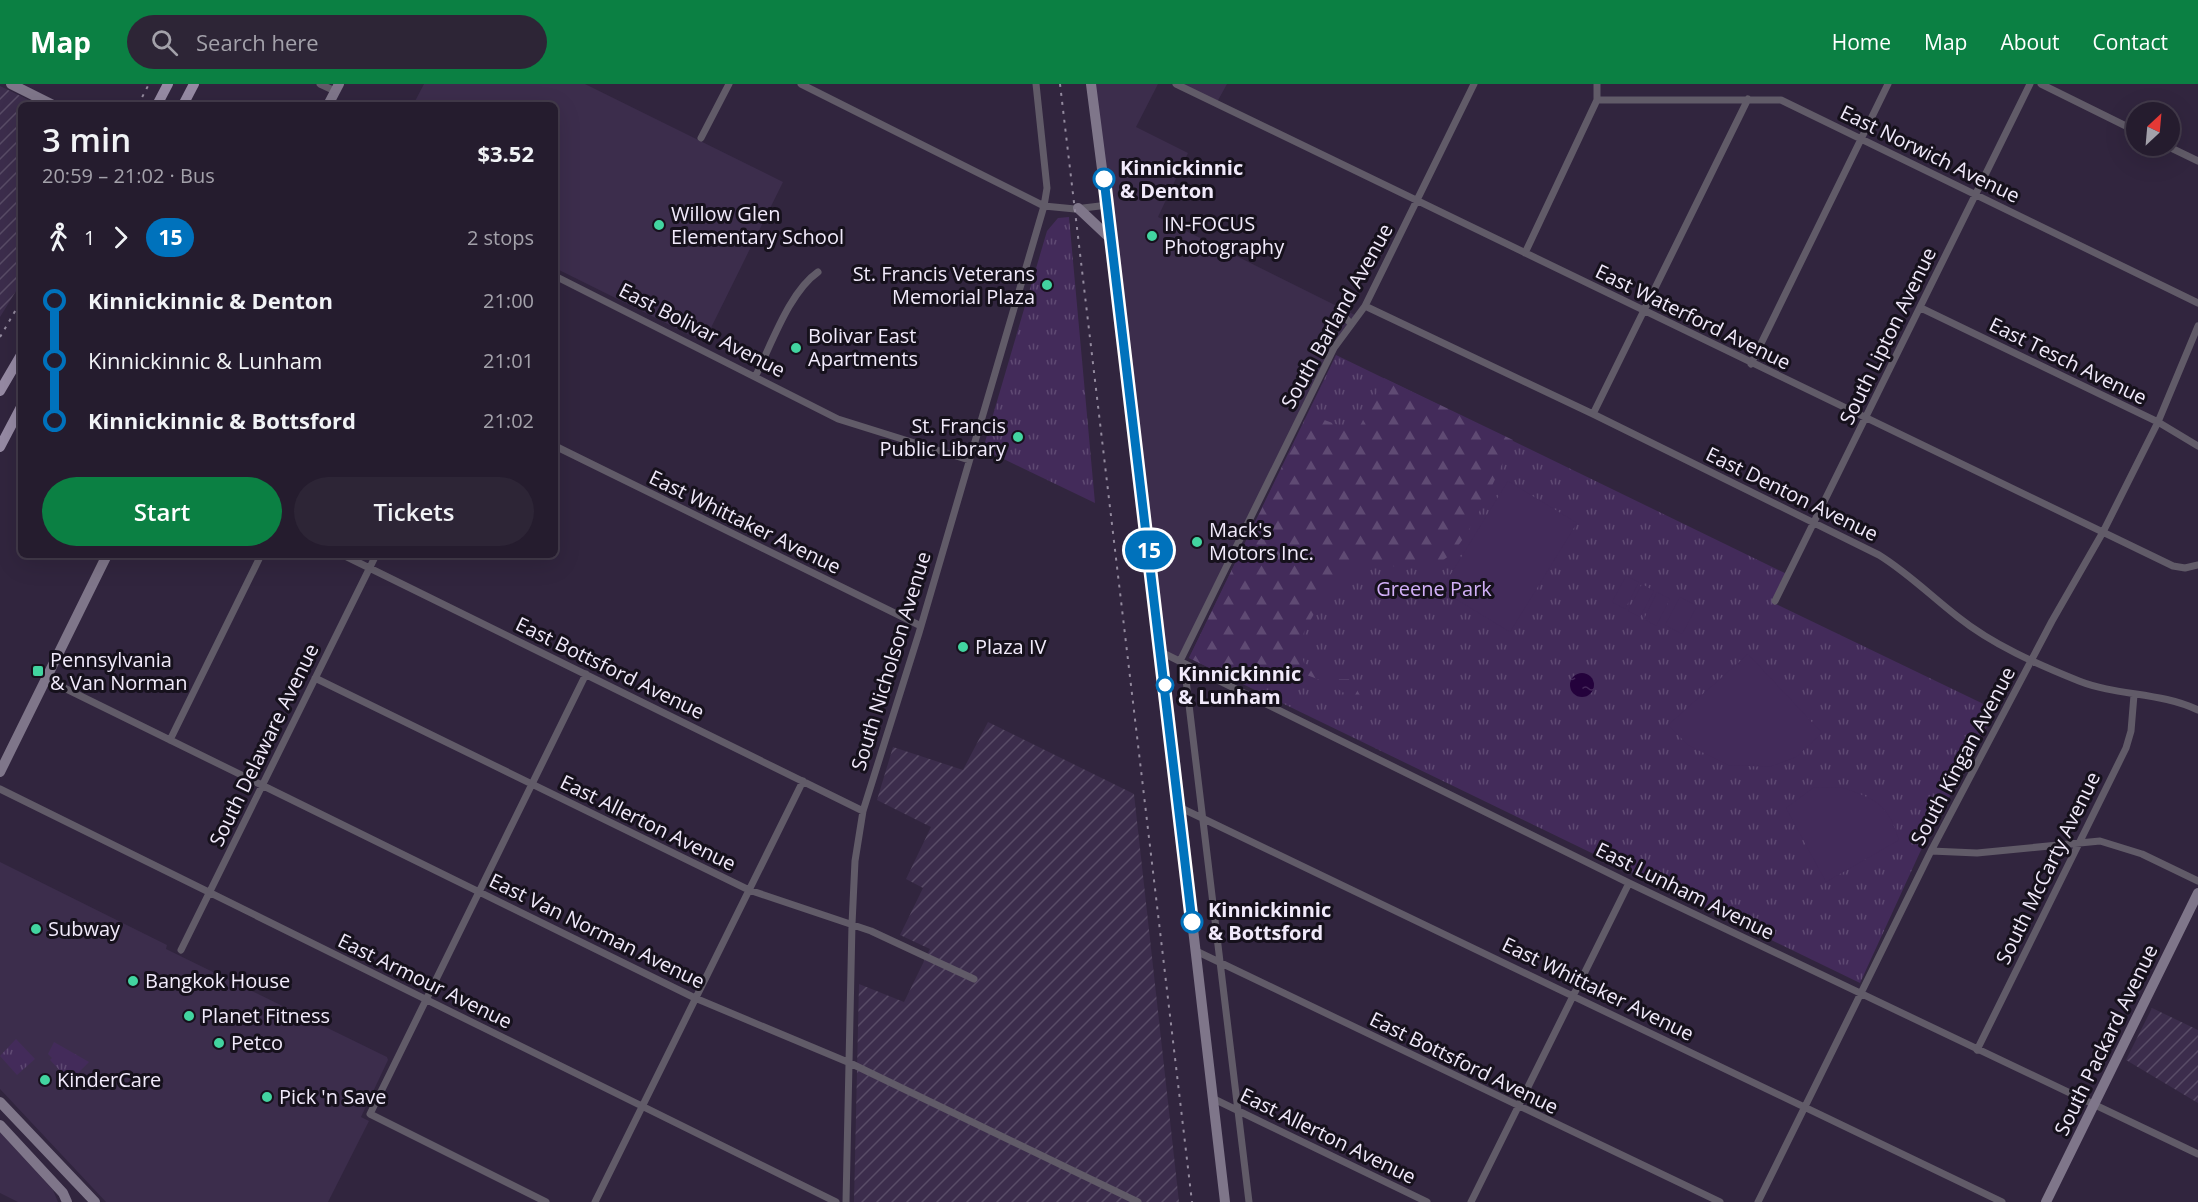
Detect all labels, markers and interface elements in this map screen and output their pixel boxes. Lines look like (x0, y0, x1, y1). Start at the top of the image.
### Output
search box (127, 15, 547, 69)
text: Map (30, 23, 91, 61)
icon: search (148, 26, 181, 59)
text: Search here (196, 27, 319, 57)
text: Home (1832, 28, 1891, 56)
text: Map (1924, 28, 1967, 56)
text: About (2000, 28, 2060, 56)
text: Contact (2093, 28, 2168, 56)
street label: East Norwich Avenue (1836, 98, 2024, 209)
north arrow (2126, 102, 2180, 156)
map controls (2126, 102, 2180, 156)
text: 3 min (42, 117, 131, 162)
text: $3.52 (477, 138, 534, 168)
place label: Kinnickinnic & Denton (1120, 154, 1243, 204)
text: 20:59 – 21:02 · Bus (42, 162, 215, 189)
marker: Kinnickinnic & Denton (1093, 168, 1115, 190)
place label: Willow Glen Elementary School (671, 200, 844, 250)
place label: IN-FOCUS Photography (1164, 210, 1285, 260)
marker: Willow Glen Elementary School (652, 218, 666, 232)
street label: South Barland Avenue (1274, 218, 1399, 413)
icon: walk (42, 221, 75, 254)
icon: forward (104, 221, 137, 254)
text: 15 (158, 223, 182, 251)
text: 1 (84, 224, 95, 251)
text: 2 stops (467, 224, 534, 251)
marker: IN-FOCUS Photography (1145, 229, 1159, 243)
street label: South Lipton Avenue (1833, 243, 1942, 429)
street label: East Waterford Avenue (1591, 257, 1795, 376)
place label: St. Francis Veterans Memorial Plaza (853, 260, 1035, 310)
street label: East Bolivar Avenue (614, 276, 790, 383)
marker: St. Francis Veterans Memorial Plaza (1040, 278, 1054, 292)
text: Kinnickinnic & Denton (88, 285, 333, 315)
text: 21:00 (483, 287, 534, 314)
street label: East Tesch Avenue (1985, 311, 2152, 411)
place label: Bolivar East Apartments (808, 322, 918, 372)
marker: Bolivar East Apartments (789, 341, 803, 355)
text: Kinnickinnic & Lunham (88, 345, 322, 375)
text: 21:01 (483, 347, 534, 374)
text: Kinnickinnic & Bottsford (88, 405, 356, 435)
text: 21:02 (483, 407, 534, 434)
place label: St. Francis Public Library (879, 412, 1007, 462)
marker: St. Francis Public Library (1011, 430, 1025, 444)
street label: East Denton Avenue (1702, 440, 1883, 547)
street label: East Whittaker Avenue (645, 463, 846, 580)
button: Start (42, 477, 282, 546)
button: Tickets (294, 477, 534, 546)
place label: Mack's Motors Inc. (1209, 516, 1314, 566)
line badge: 15 (1122, 530, 1176, 570)
marker: Mack's Motors Inc. (1190, 535, 1204, 549)
text: 15 (1137, 536, 1161, 564)
street label: South Nicholson Avenue (844, 548, 937, 774)
park label: Greene Park (1376, 575, 1492, 602)
street label: East Bottsford Avenue (511, 610, 709, 725)
place label: Plaza IV (975, 633, 1046, 660)
street label: South Delaware Avenue (203, 639, 324, 851)
marker: Plaza IV (956, 640, 970, 654)
place label: Pennsylvania & Van Norman (50, 646, 187, 696)
place label: Kinnickinnic & Lunham (1178, 660, 1301, 710)
street label: South Kingan Avenue (1904, 662, 2021, 850)
marker: Pennsylvania & Van Norman (31, 664, 45, 678)
marker: Kinnickinnic & Lunham (1156, 676, 1174, 694)
street label: South McCarty Avenue (1989, 767, 2106, 969)
street label: East Allerton Avenue (556, 768, 741, 877)
street label: East Lunham Avenue (1591, 836, 1779, 946)
street label: East Van Norman Avenue (485, 867, 709, 995)
place label: Kinnickinnic & Bottsford (1208, 896, 1331, 946)
marker: Kinnickinnic & Bottsford (1181, 911, 1203, 933)
place label: Subway (48, 915, 121, 942)
marker: Subway (29, 922, 43, 936)
street label: East Armour Avenue (334, 927, 517, 1034)
street label: East Whittaker Avenue (1498, 930, 1699, 1047)
street label: South Packard Avenue (2048, 940, 2164, 1140)
place label: Bangkok House (145, 967, 290, 994)
marker: Bangkok House (126, 974, 140, 988)
place label: Planet Fitness (201, 1002, 330, 1029)
street label: East Bottsford Avenue (1365, 1005, 1563, 1120)
marker: Planet Fitness (182, 1009, 196, 1023)
place label: Petco (231, 1029, 283, 1056)
marker: Petco (212, 1036, 226, 1050)
place label: KinderCare (57, 1066, 161, 1093)
marker: KinderCare (38, 1073, 52, 1087)
street label: East Allerton Avenue (1236, 1081, 1421, 1190)
place label: Pick 'n Save (279, 1083, 387, 1110)
marker: Pick 'n Save (260, 1090, 274, 1104)

